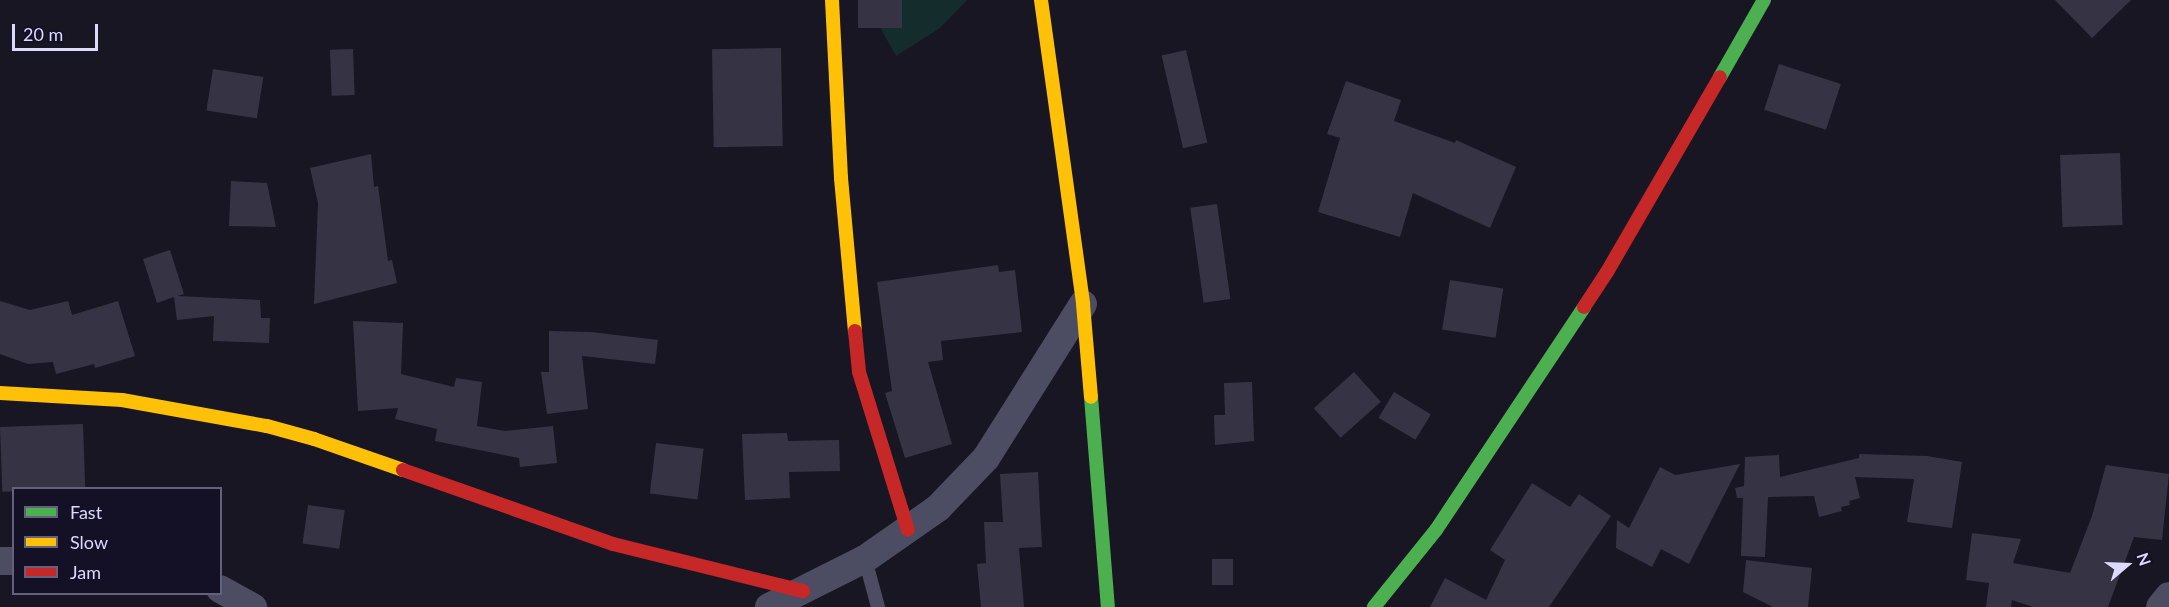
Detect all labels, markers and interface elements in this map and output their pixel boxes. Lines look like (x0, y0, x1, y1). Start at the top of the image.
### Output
scale bar (15, 12, 100, 50)
text: 20 m (23, 23, 63, 45)
legend (12, 487, 222, 595)
text: Fast (70, 501, 102, 523)
text: Slow (70, 531, 108, 553)
north arrow (2097, 535, 2157, 595)
text: N (2134, 550, 2155, 568)
text: Jam (70, 561, 101, 583)

